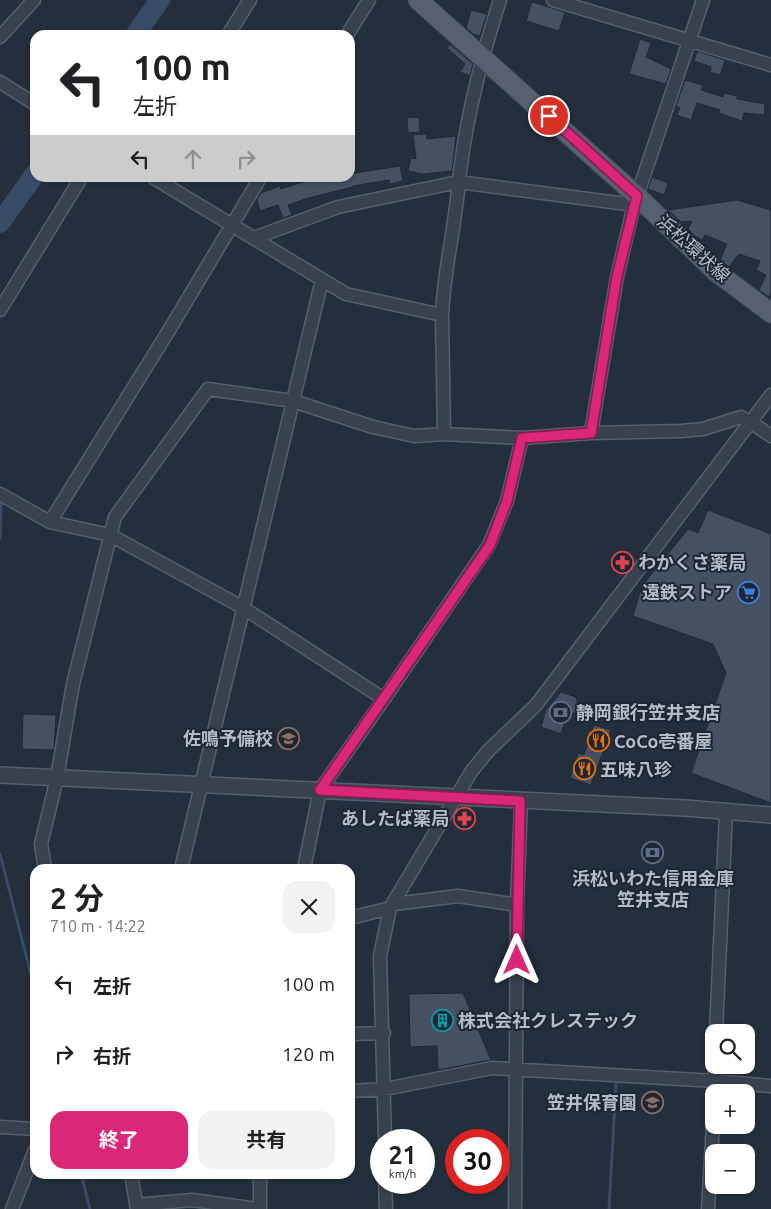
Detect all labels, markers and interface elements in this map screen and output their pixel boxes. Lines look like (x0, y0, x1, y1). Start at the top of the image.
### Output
text: 100 m (133, 47, 231, 87)
icon: left (50, 50, 115, 115)
text: 左折 (133, 93, 177, 118)
pin (528, 95, 570, 137)
icon: arrive (535, 102, 563, 130)
icon: left (126, 145, 154, 173)
icon: ahead (179, 145, 207, 173)
icon: right (232, 145, 260, 173)
street label: 浜松環状線 (654, 210, 734, 286)
pharmacy icon: わかくさ薬局 (610, 550, 634, 574)
place label: わかくさ薬局 (638, 552, 746, 572)
supermarket icon: 遠鉄ストア (736, 580, 760, 604)
place label: 遠鉄ストア (642, 582, 732, 602)
bank icon: 静岡銀行笠井支店 (548, 700, 572, 724)
place label: 静岡銀行笠井支店 (576, 702, 720, 722)
school or university icon: 佐鳴予備校 (277, 726, 301, 750)
place label: 佐鳴予備校 (183, 728, 273, 748)
restaurant icon: CoCo壱番屋 (586, 729, 610, 753)
place label: CoCo壱番屋 (614, 731, 712, 751)
restaurant icon: 五味八珍 (572, 757, 596, 781)
place label: 五味八珍 (600, 759, 672, 779)
pharmacy icon: あしたば薬局 (453, 806, 477, 830)
place label: あしたば薬局 (341, 808, 449, 828)
bank icon: 浜松いわた信用金庫 笠井支店 (641, 841, 665, 865)
place label: 浜松いわた信用金庫 笠井支店 (572, 868, 734, 909)
text: 2 分 (50, 881, 104, 915)
button: close (283, 881, 335, 933)
text: 710 m · 14:22 (50, 917, 146, 935)
position arrow (490, 933, 542, 985)
icon: left (50, 970, 78, 998)
text: 100 m (282, 973, 335, 995)
text: 左折 (93, 975, 131, 997)
building icon: 株式会社クレステック (430, 1008, 454, 1032)
place label: 株式会社クレステック (458, 1010, 638, 1030)
map controls (705, 1024, 755, 1194)
button: search (705, 1024, 755, 1074)
icon: right (50, 1040, 78, 1068)
text: 120 m (282, 1043, 335, 1065)
text: 右折 (93, 1045, 131, 1067)
button: + (705, 1084, 755, 1134)
school or university icon: 笠井保育園 (641, 1090, 665, 1114)
place label: 笠井保育園 (547, 1092, 637, 1112)
button: 終了 (50, 1111, 188, 1169)
button: 共有 (198, 1111, 335, 1169)
speed limit sign: 30 (445, 1129, 510, 1194)
text: 21 (388, 1141, 417, 1169)
button: − (705, 1144, 755, 1194)
text: km/h (389, 1167, 416, 1180)

